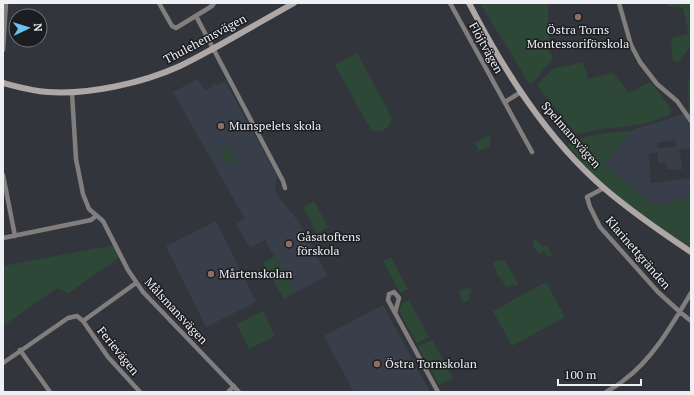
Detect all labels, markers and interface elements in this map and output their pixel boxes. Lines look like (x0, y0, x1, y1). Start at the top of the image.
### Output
north arrow (8, 8, 48, 48)
street label: Thulehemsvägen (161, 11, 249, 67)
marker: Östra Torns Montessoriförskola (573, 12, 583, 22)
street label: Flöjtvägen (466, 20, 507, 76)
place label: Östra Torns Montessoriförskola (527, 22, 629, 51)
text: N (31, 23, 45, 33)
street label: Spelmansvägen (538, 98, 604, 171)
place label: Munspelets skola (229, 118, 321, 133)
marker: Munspelets skola (216, 121, 226, 131)
street label: Klarinettgränden (603, 213, 674, 292)
place label: Gåsatoftens förskola (297, 229, 360, 258)
marker: Gåsatoftens förskola (284, 239, 294, 249)
place label: Mårtenskolan (219, 266, 292, 281)
marker: Mårtenskolan (206, 269, 216, 279)
street label: Målsmansvägen (142, 274, 211, 347)
street label: Ferievägen (94, 323, 143, 378)
place label: Östra Tornskolan (385, 356, 477, 371)
marker: Östra Tornskolan (372, 359, 382, 369)
scale bar (558, 361, 641, 387)
text: 100 m (564, 367, 597, 382)

